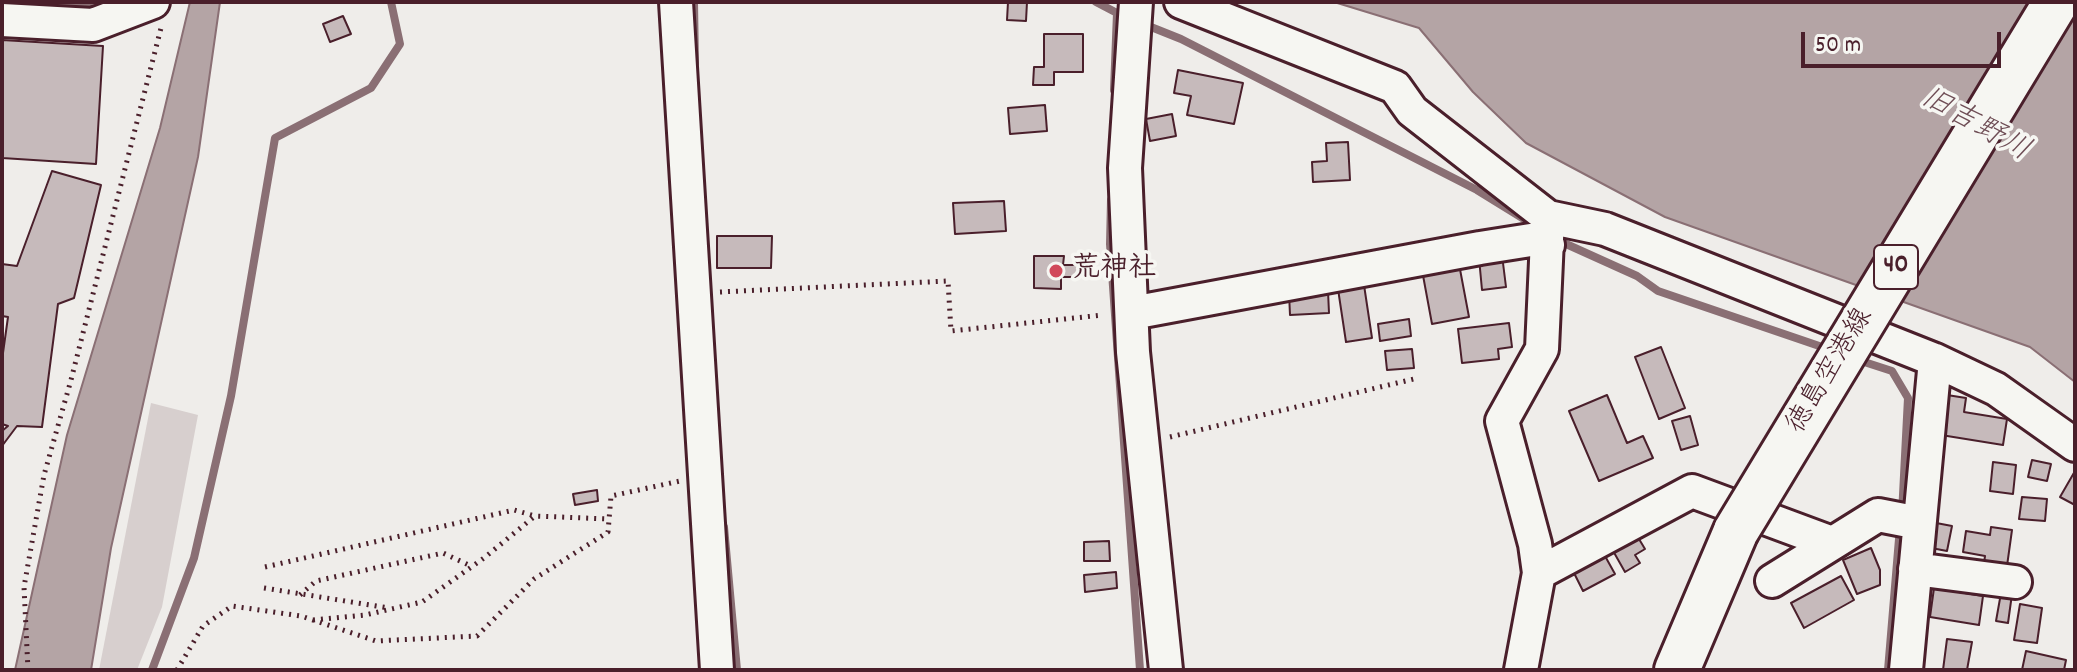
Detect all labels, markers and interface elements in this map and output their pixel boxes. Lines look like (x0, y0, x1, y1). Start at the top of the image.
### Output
scale bar (1805, 16, 2005, 66)
text: 50 m (1815, 29, 1861, 63)
water label: 旧吉野川 (1913, 82, 2035, 172)
road number: 40 (1874, 245, 1918, 289)
place label: 荒神社 (1072, 254, 1156, 288)
marker: 荒神社 (1047, 262, 1065, 280)
street label: 徳島空港線 (1782, 303, 1882, 441)

